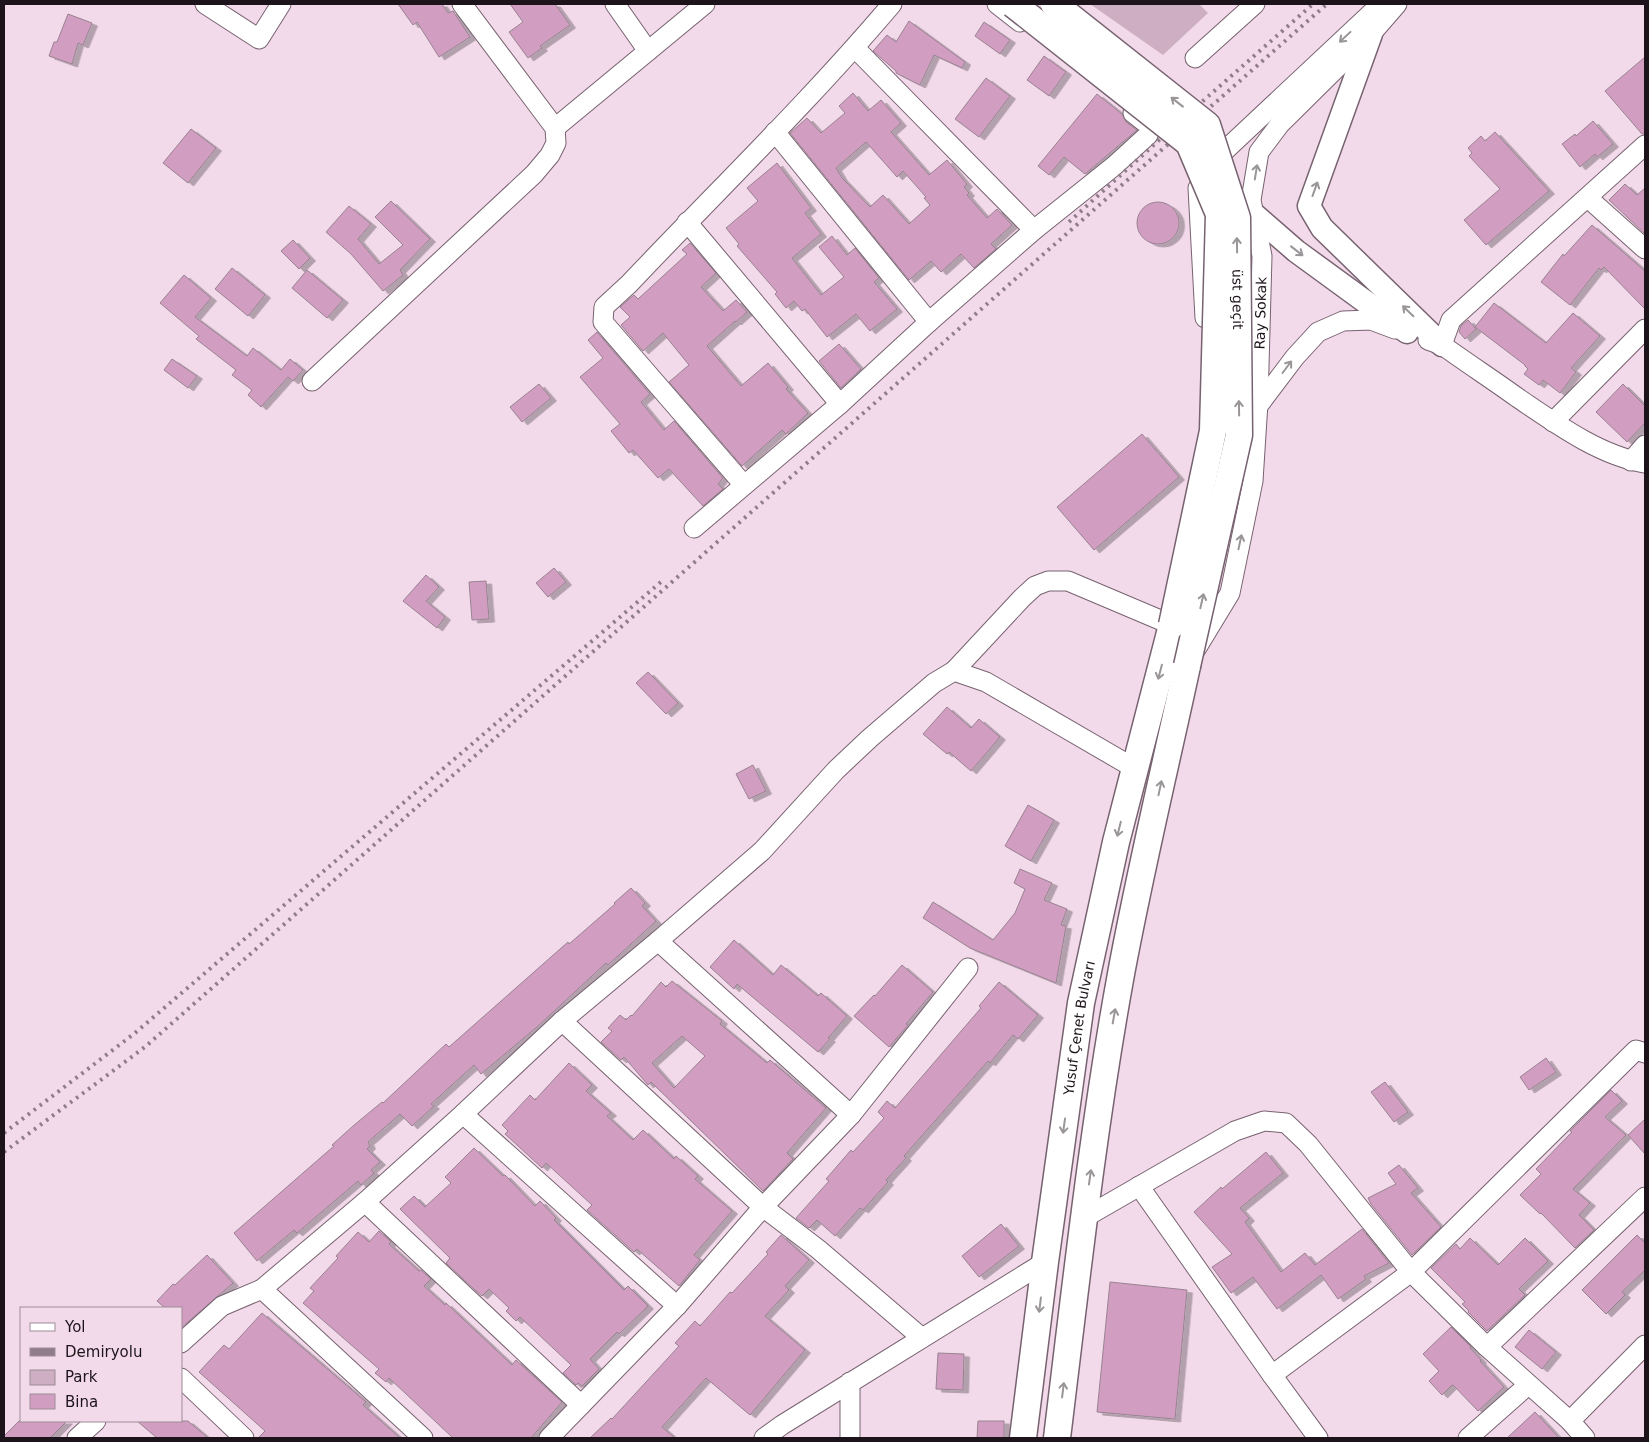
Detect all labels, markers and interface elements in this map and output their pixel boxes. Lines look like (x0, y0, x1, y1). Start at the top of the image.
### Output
one-way arrow (1339, 31, 1352, 43)
one-way arrow (1171, 96, 1184, 107)
one-way arrow (1251, 165, 1261, 181)
one-way arrow (1311, 182, 1320, 198)
one-way arrow (1232, 237, 1242, 254)
one-way arrow (1290, 246, 1303, 257)
street label: üst geçit (1229, 269, 1246, 330)
street label: Ray Sokak (1251, 276, 1269, 350)
one-way arrow (1401, 305, 1414, 317)
one-way arrow (1282, 360, 1292, 374)
one-way arrow (1234, 400, 1244, 416)
one-way arrow (1236, 534, 1245, 550)
one-way arrow (1198, 593, 1207, 609)
one-way arrow (1155, 663, 1164, 679)
one-way arrow (1156, 781, 1166, 797)
one-way arrow (1114, 821, 1123, 837)
street label: Yusuf Çenet Bulvarı (1060, 959, 1098, 1097)
one-way arrow (1109, 1008, 1119, 1024)
one-way arrow (1058, 1118, 1068, 1134)
one-way arrow (1085, 1169, 1095, 1185)
one-way arrow (1035, 1296, 1045, 1312)
legend (20, 1307, 182, 1422)
text: Yol (64, 1318, 86, 1336)
text: Demiryolu (65, 1343, 142, 1361)
text: Park (65, 1368, 98, 1386)
one-way arrow (1058, 1382, 1068, 1398)
text: Bina (65, 1393, 98, 1411)

